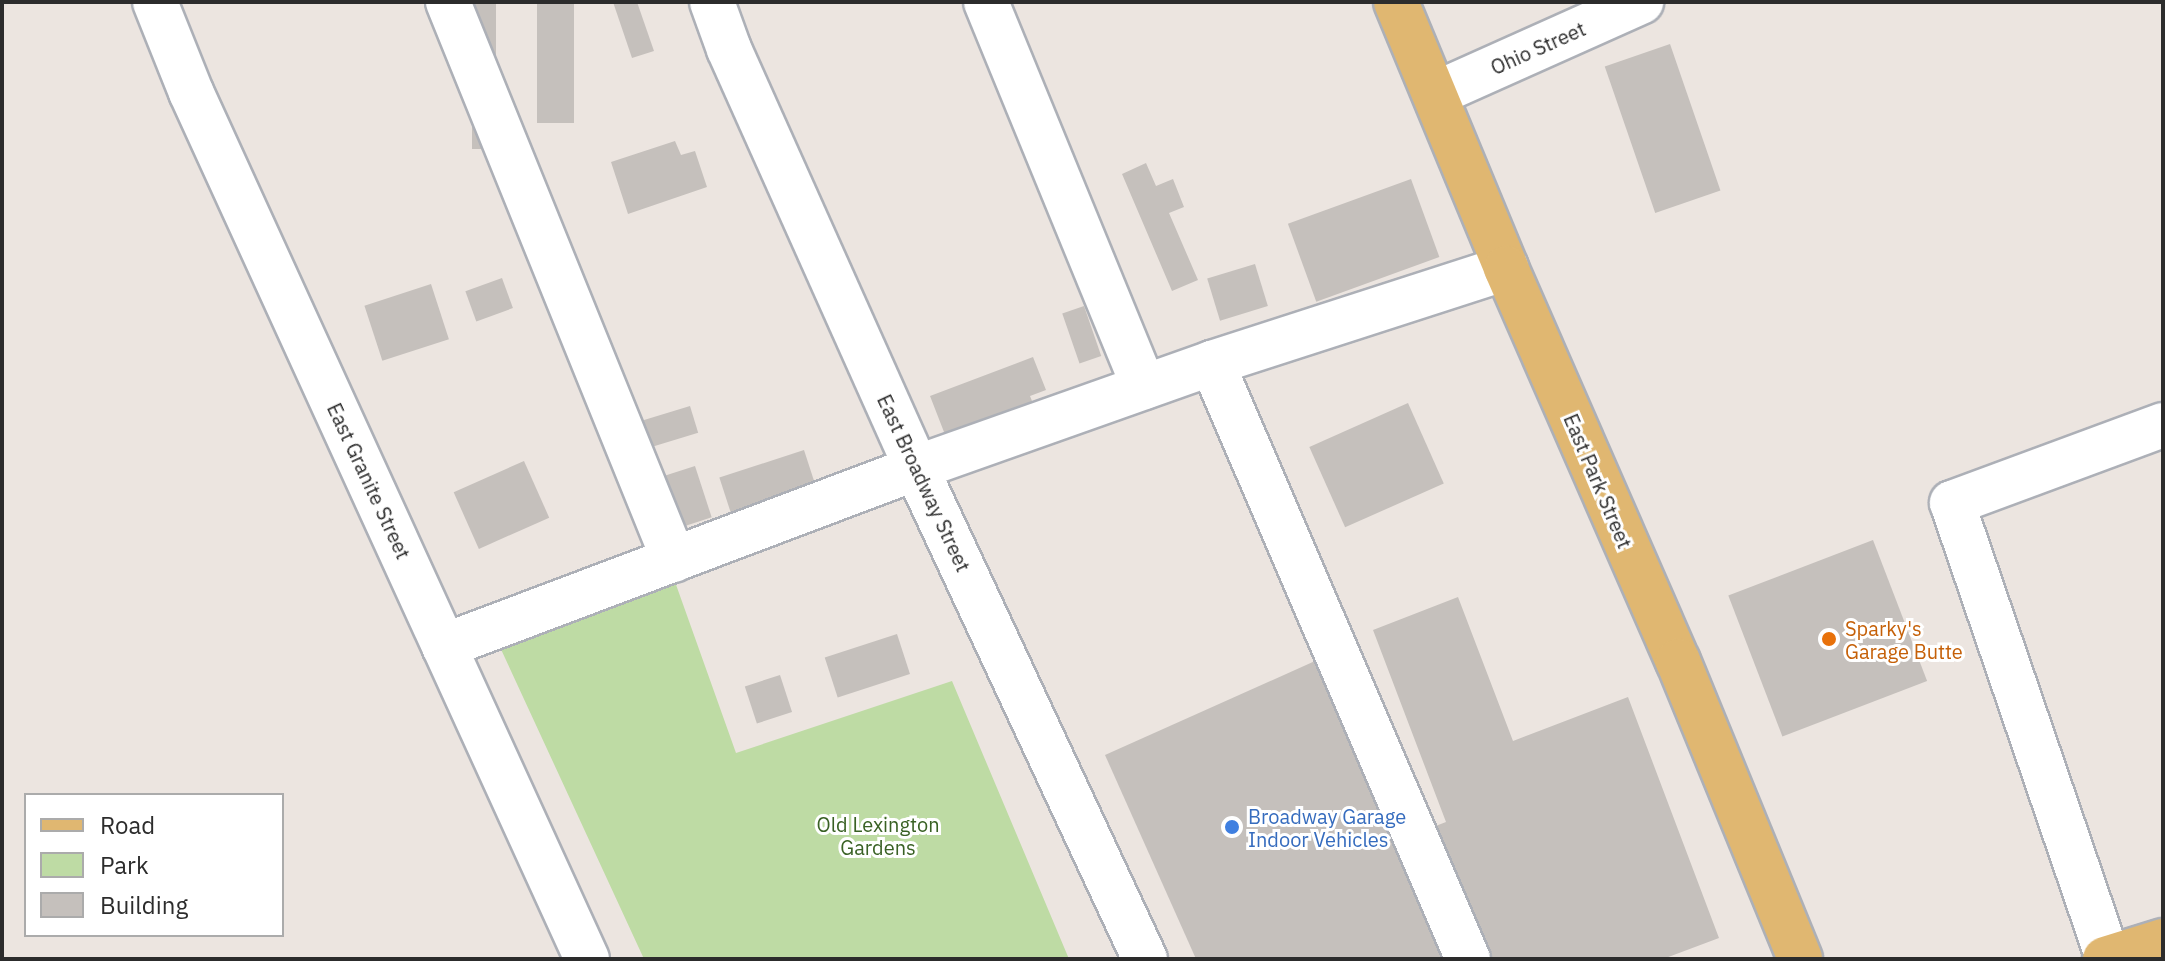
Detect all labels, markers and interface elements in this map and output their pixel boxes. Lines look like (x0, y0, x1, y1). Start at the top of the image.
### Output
street label: Ohio Street (1487, 16, 1589, 80)
street label: East Broadway Street (872, 391, 976, 575)
street label: East Granite Street (322, 399, 416, 563)
street label: East Park Street (1559, 410, 1637, 552)
place label: Sparky's Garage Butte (1845, 616, 1963, 663)
marker: Sparky's Garage Butte (1820, 630, 1838, 648)
legend (24, 793, 284, 937)
place label: Broadway Garage Indoor Vehicles (1248, 804, 1406, 851)
text: Road (100, 809, 155, 841)
park label: Old Lexington Gardens (816, 812, 940, 859)
marker: Broadway Garage Indoor Vehicles (1223, 818, 1241, 836)
text: Park (100, 849, 149, 881)
text: Building (100, 889, 188, 921)

